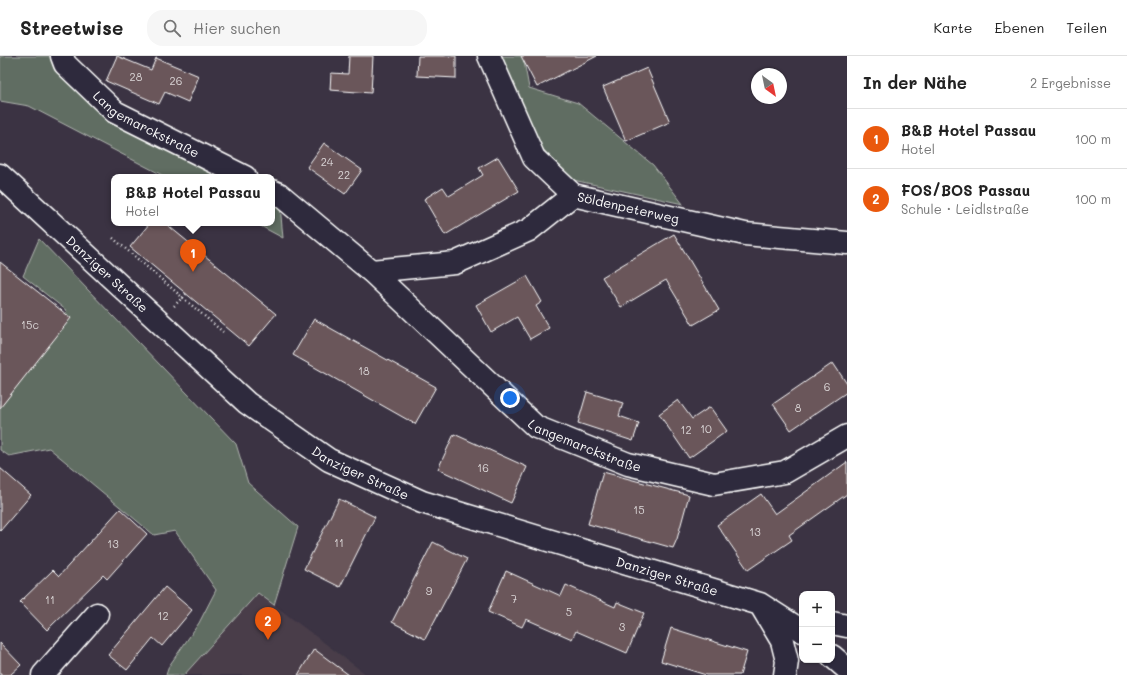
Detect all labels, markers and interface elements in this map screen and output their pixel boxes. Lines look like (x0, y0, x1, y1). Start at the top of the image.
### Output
search box (147, 10, 427, 46)
text: Streetwise (20, 15, 123, 40)
icon: search (161, 17, 183, 39)
text: Hier suchen (193, 18, 281, 38)
text: Karte (933, 18, 973, 37)
text: Ebenen (995, 18, 1044, 37)
text: Teilen (1066, 18, 1107, 37)
north arrow (751, 68, 787, 104)
house number: 28 (130, 69, 143, 84)
text: In der Nähe (863, 71, 967, 93)
house number: 26 (170, 73, 182, 88)
text: 2 Ergebnisse (1030, 74, 1111, 91)
street label: Langemarckstraße (90, 87, 202, 161)
text: B&B Hotel Passau (901, 120, 1036, 140)
text: 1 (873, 130, 879, 147)
text: 100 m (1075, 130, 1111, 147)
text: Hotel (901, 140, 935, 157)
house number: 24 (321, 154, 334, 169)
house number: 22 (338, 167, 350, 182)
popup (111, 174, 275, 226)
text: FOS/BOS Passau (901, 180, 1030, 200)
text: B&B Hotel Passau (125, 182, 261, 202)
street label: Söldenpeterweg (576, 187, 681, 227)
text: 2 (872, 190, 880, 207)
text: 100 m (1075, 190, 1111, 207)
text: Schule · Leidlstraße (901, 200, 1029, 217)
text: Hotel (125, 202, 159, 219)
street label: Danziger Straße (63, 232, 152, 316)
pin: 1 (180, 239, 206, 272)
house number: 15c (21, 317, 39, 332)
house number: 18 (358, 363, 370, 378)
house number: 6 (824, 379, 830, 394)
your location (500, 388, 520, 408)
house number: 8 (795, 400, 802, 415)
street label: Langemarckstraße (525, 415, 643, 475)
house number: 10 (700, 421, 712, 436)
house number: 12 (680, 422, 692, 437)
street label: Danziger Straße (309, 442, 412, 503)
house number: 16 (477, 460, 489, 475)
house number: 15 (633, 502, 645, 517)
house number: 13 (749, 524, 761, 539)
house number: 11 (334, 535, 344, 550)
house number: 13 (107, 536, 119, 551)
street label: Danziger Straße (614, 552, 720, 599)
house number: 9 (426, 583, 433, 598)
house number: 7 (511, 591, 517, 606)
map controls (799, 591, 835, 663)
button: + (799, 591, 835, 627)
house number: 11 (45, 592, 55, 607)
house number: 5 (566, 604, 572, 619)
pin: 2 (255, 607, 281, 640)
house number: 12 (157, 608, 169, 623)
house number: 3 (619, 619, 626, 634)
button: − (799, 627, 835, 663)

